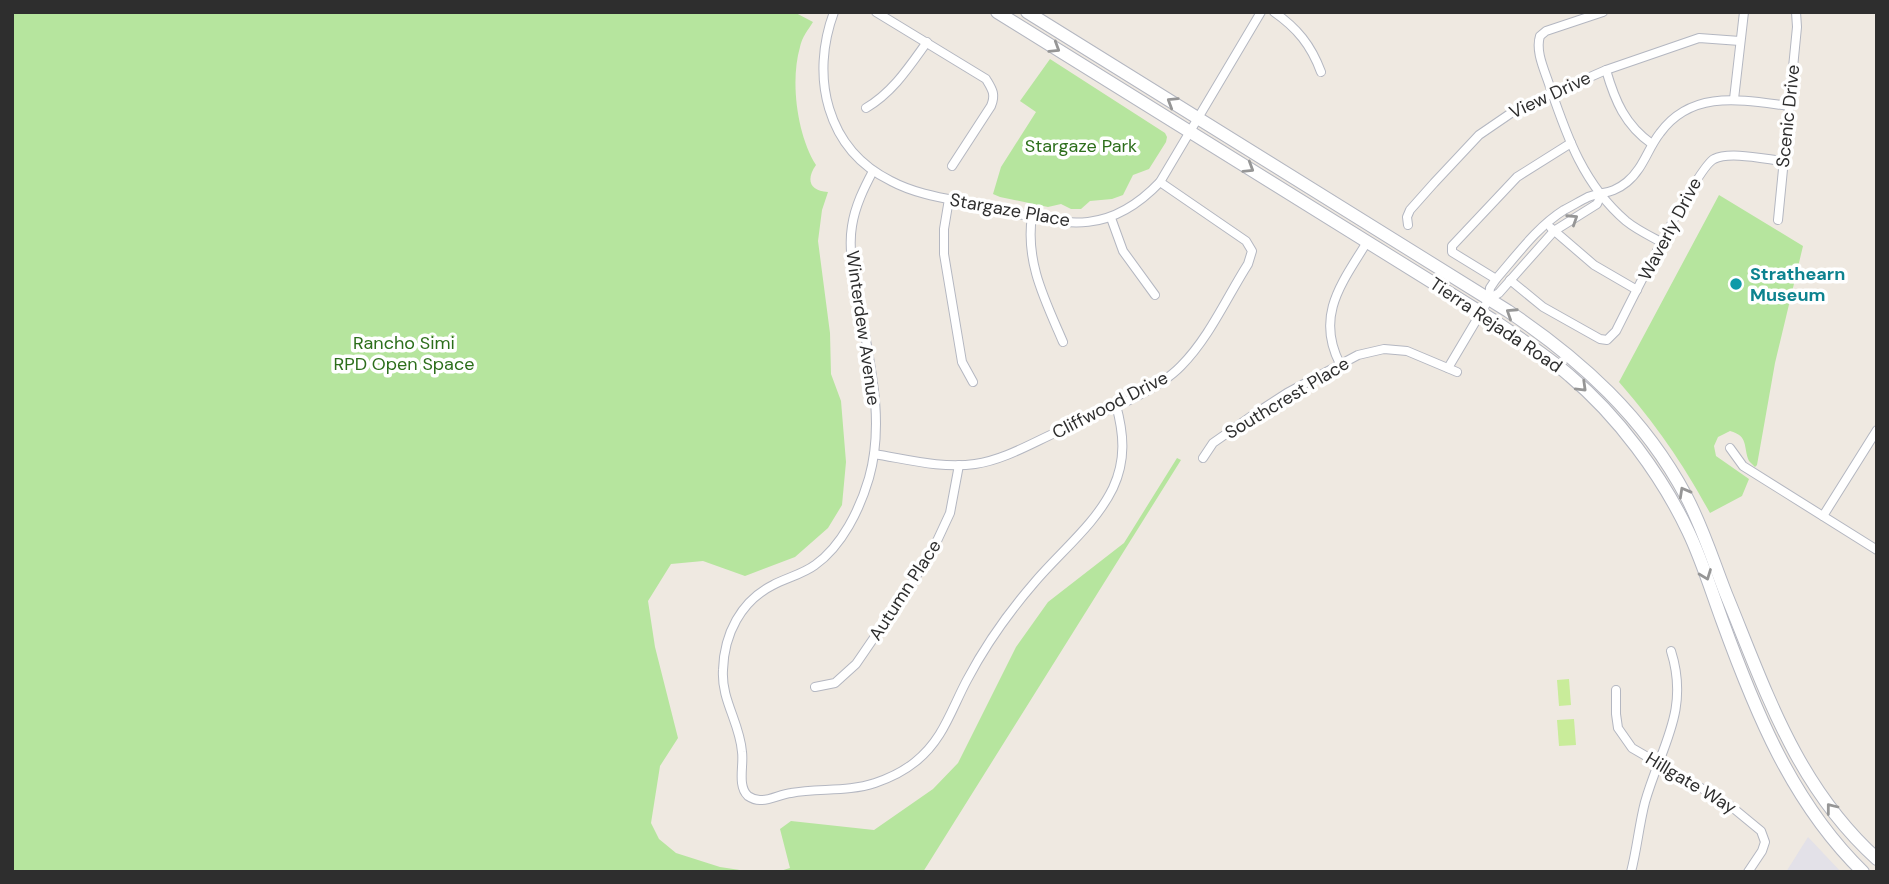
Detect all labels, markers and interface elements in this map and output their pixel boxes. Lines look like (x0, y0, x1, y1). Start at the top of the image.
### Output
one-way arrow (1047, 40, 1060, 53)
street label: Scenic Drive (1771, 63, 1805, 169)
street label: View Drive (1505, 66, 1595, 124)
one-way arrow (1167, 98, 1180, 111)
park label: Stargaze Park (1025, 134, 1137, 158)
one-way arrow (1241, 159, 1254, 172)
street label: Waverly Drive (1633, 173, 1707, 285)
street label: Stargaze Place (948, 188, 1072, 232)
one-way arrow (1565, 214, 1578, 227)
street label: Winterdew Avenue (840, 249, 886, 407)
place label: Strathearn Museum (1750, 262, 1845, 307)
street label: Tierra Rejada Road (1425, 272, 1567, 378)
marker: Strathearn Museum (1728, 276, 1744, 292)
one-way arrow (1506, 309, 1519, 322)
park label: Rancho Simi RPD Open Space (334, 331, 474, 376)
street label: Southcrest Place (1220, 351, 1354, 445)
street label: Cliffwood Drive (1048, 365, 1172, 445)
one-way arrow (1573, 378, 1586, 391)
one-way arrow (1679, 487, 1692, 500)
street label: Autumn Place (864, 535, 946, 645)
one-way arrow (1697, 568, 1711, 580)
street label: Hillgate Way (1641, 746, 1741, 820)
one-way arrow (1827, 804, 1839, 817)

